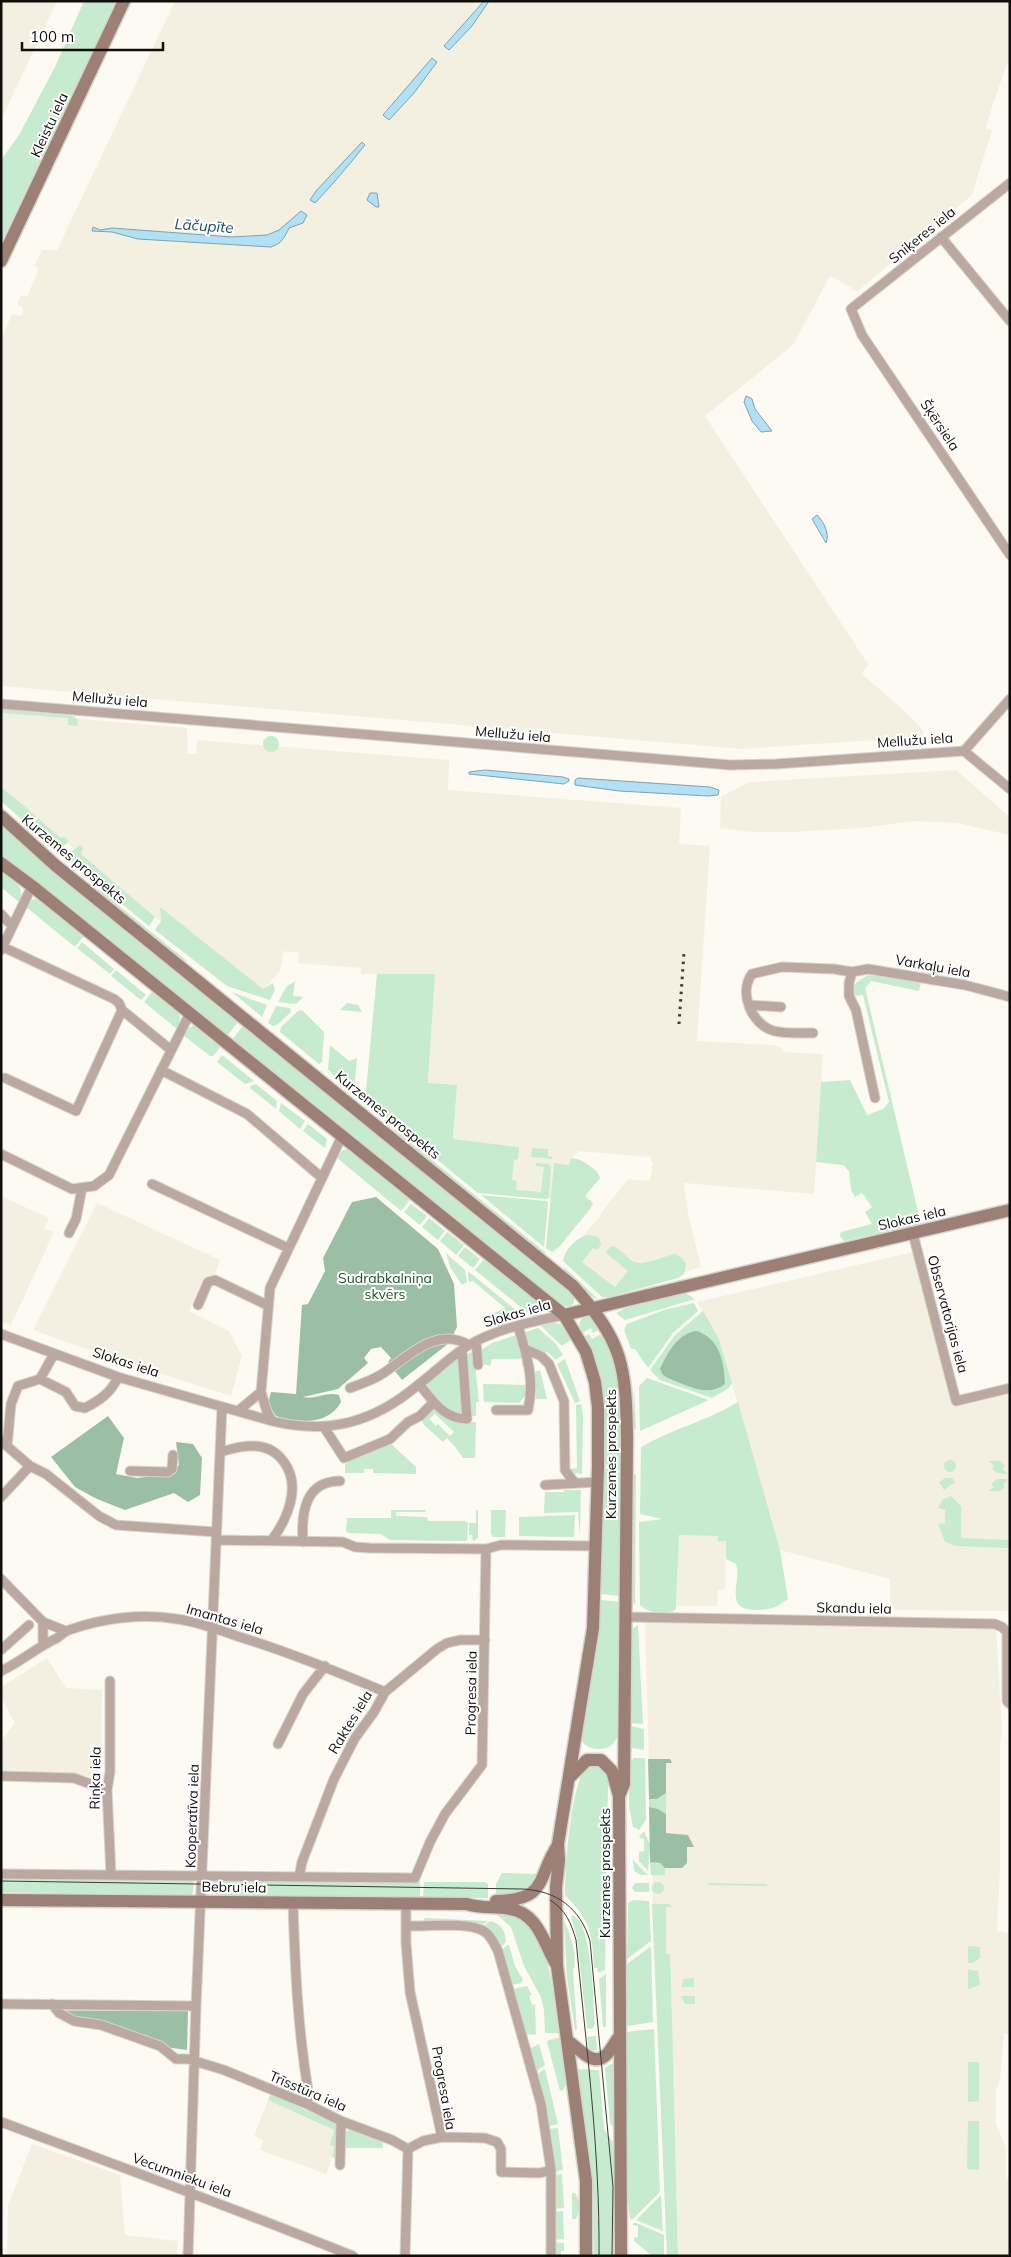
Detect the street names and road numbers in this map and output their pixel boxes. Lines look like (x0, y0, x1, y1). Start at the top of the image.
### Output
street label: Kleistu iela (26, 90, 72, 160)
street label: Sniķeres iela (885, 203, 959, 267)
street label: Šķērsiela (916, 396, 964, 454)
street label: Mellužu iela (71, 687, 149, 711)
street label: Mellužu iela (474, 722, 552, 746)
street label: Mellužu iela (876, 728, 954, 752)
street label: Kurzemes prospekts (18, 810, 130, 908)
street label: Varkaļu iela (894, 951, 972, 981)
street label: Kurzemes prospekts (332, 1067, 444, 1163)
street label: Slokas iela (876, 1201, 948, 1235)
street label: Observatorijas iela (924, 1253, 972, 1375)
street label: Slokas iela (481, 1295, 553, 1331)
street label: Slokas iela (90, 1343, 162, 1381)
street label: Kurzemes prospekts (602, 1389, 620, 1519)
street label: Skandu iela (816, 1598, 892, 1618)
street label: Imantas iela (184, 1599, 266, 1639)
street label: Progresa iela (461, 1650, 481, 1736)
street label: Raktes iela (324, 1687, 376, 1757)
street label: Riņķa iela (85, 1746, 105, 1810)
street label: Kooperatīva iela (181, 1764, 203, 1868)
street label: Kurzemes prospekts (596, 1808, 614, 1938)
street label: Bebru iela (201, 1877, 267, 1897)
street label: Progresa iela (428, 2045, 460, 2131)
street label: Trīsstūra iela (267, 2067, 349, 2115)
street label: Vecumnieku iela (130, 2149, 234, 2201)

